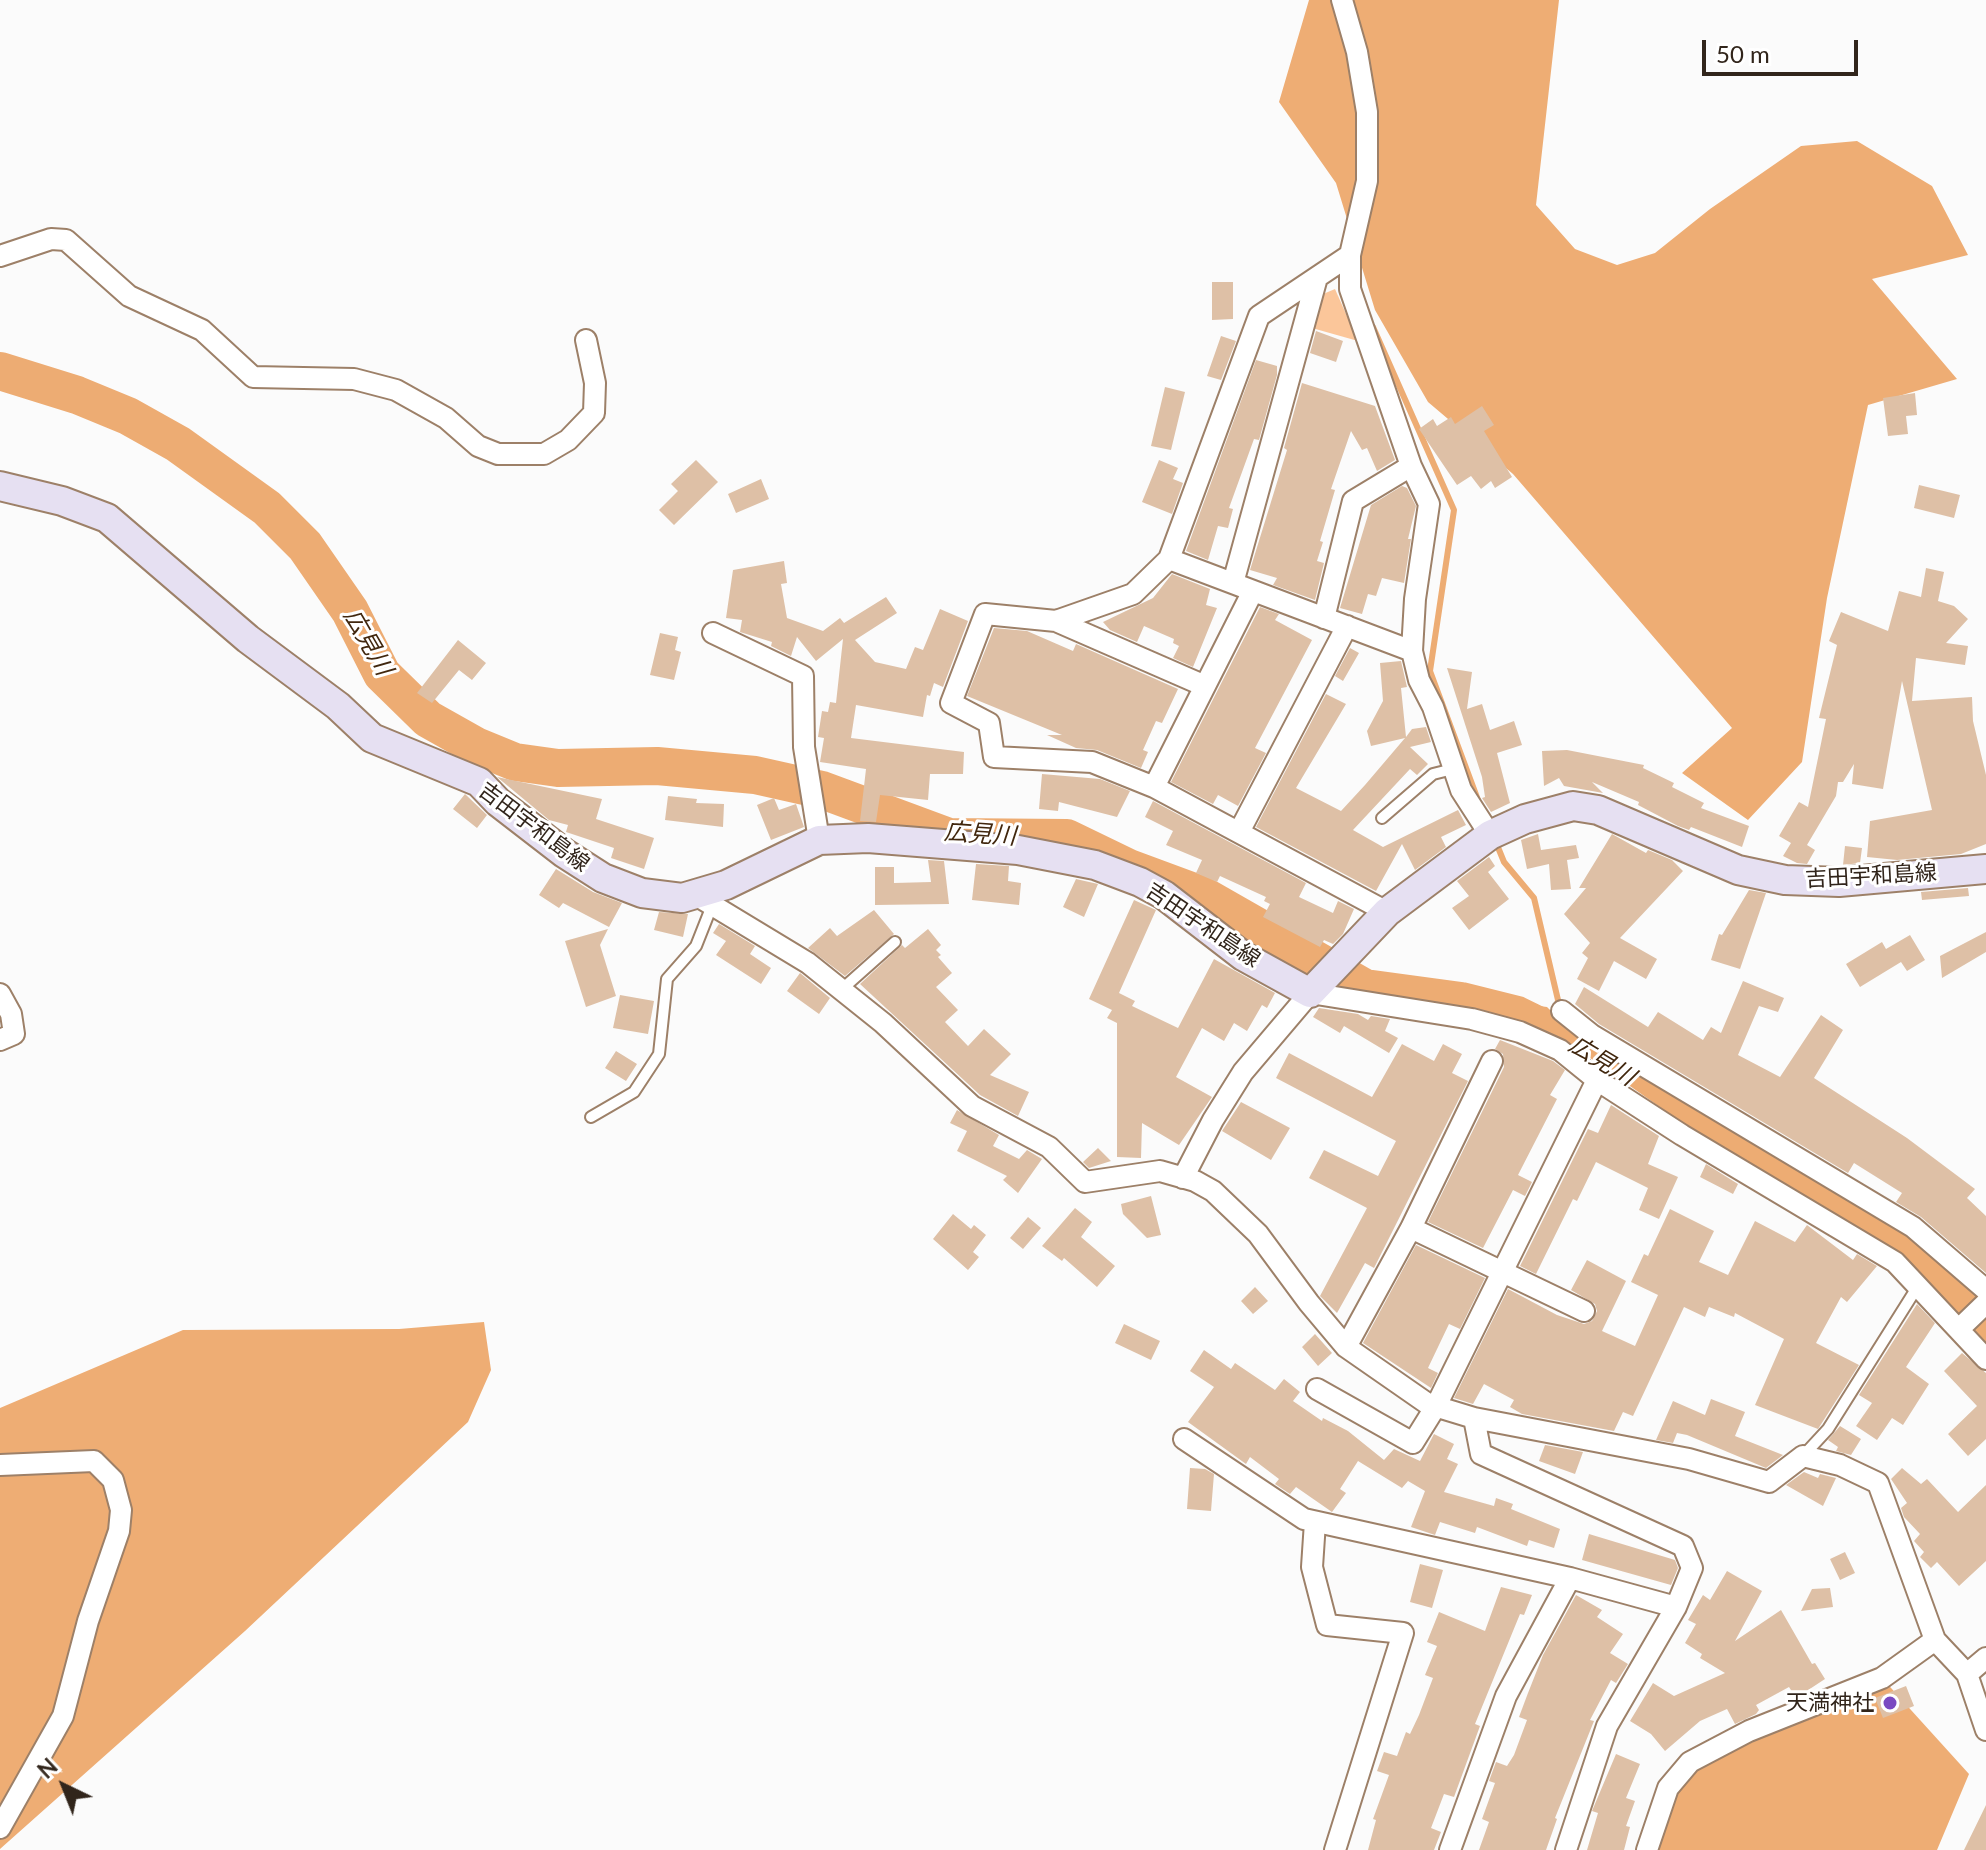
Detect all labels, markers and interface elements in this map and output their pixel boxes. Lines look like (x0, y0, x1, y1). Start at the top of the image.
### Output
scale bar (1706, 24, 1862, 74)
text: 50 m (1716, 39, 1770, 68)
water label: 広見川 (338, 604, 398, 680)
street label: 吉田宇和島線 (473, 777, 595, 877)
water label: 広見川 (943, 817, 1017, 851)
street label: 吉田宇和島線 (1804, 859, 1938, 893)
street label: 吉田宇和島線 (1141, 877, 1265, 973)
water label: 広見川 (1564, 1030, 1640, 1092)
place label: 天満神社 (1786, 1690, 1874, 1716)
marker: 天満神社 (1881, 1694, 1899, 1712)
north arrow (24, 1746, 104, 1826)
text: N (32, 1752, 63, 1784)

